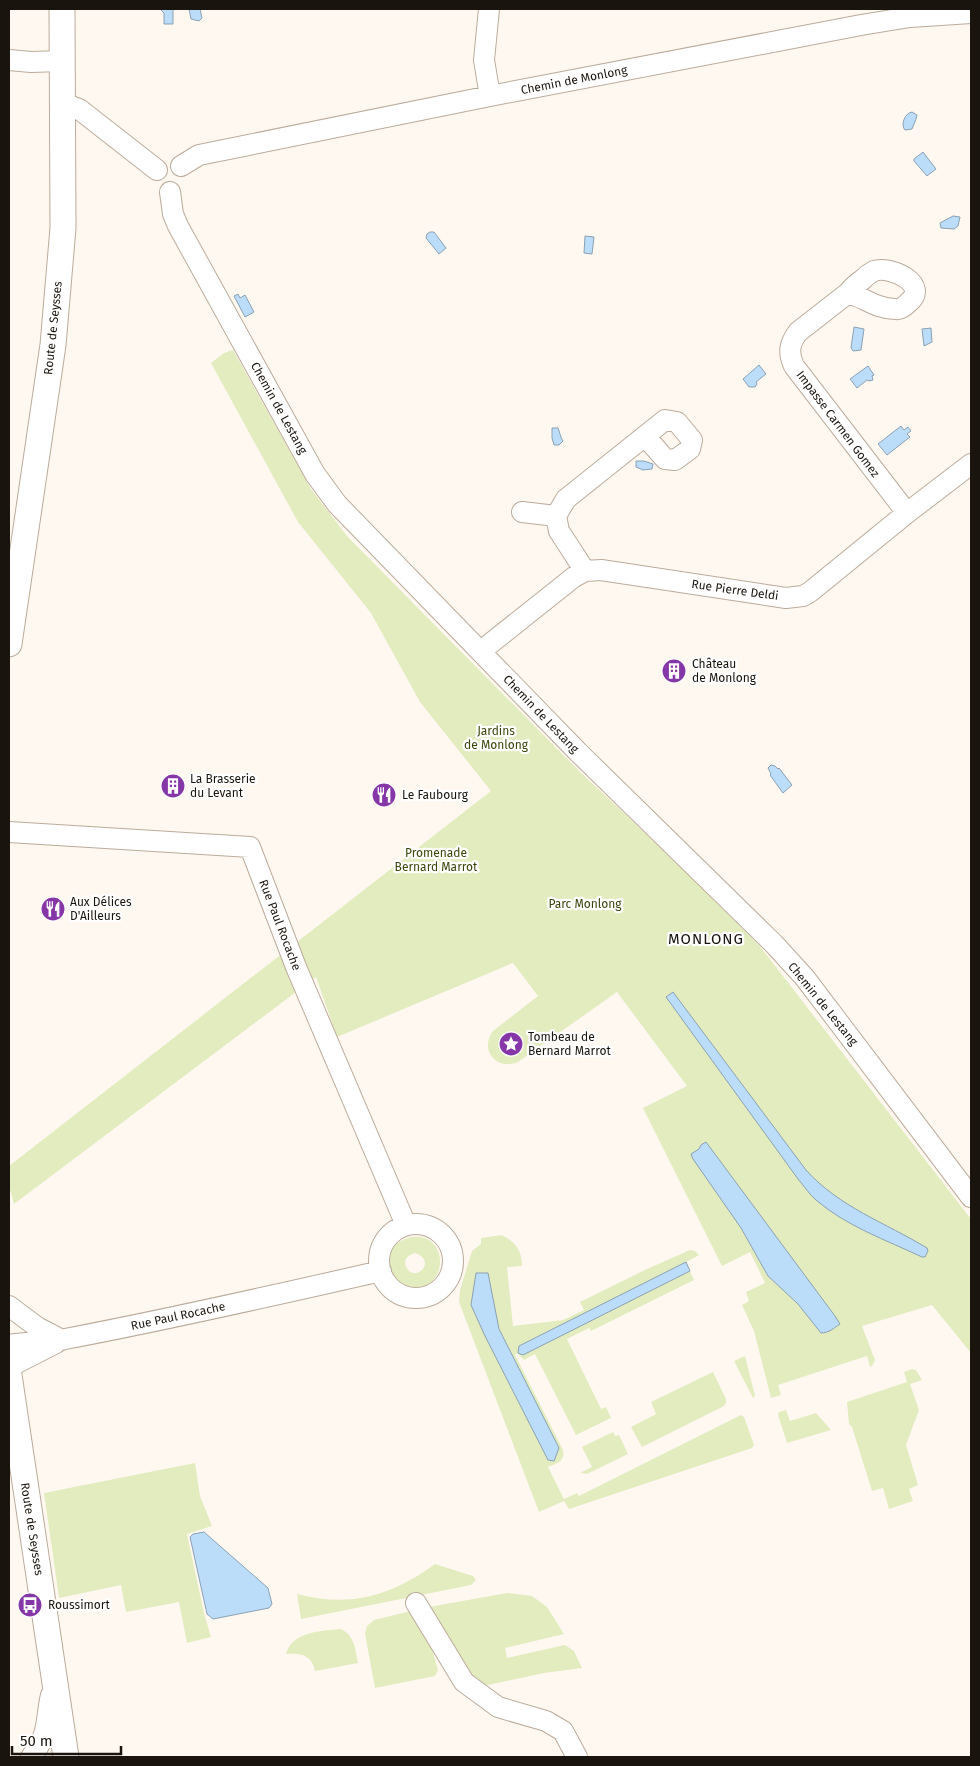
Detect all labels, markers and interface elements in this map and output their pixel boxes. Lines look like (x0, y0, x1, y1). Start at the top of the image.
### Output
street label: Chemin de Monlong (520, 63, 629, 97)
street label: Route de Seysses (41, 280, 65, 375)
street label: Chemin de Lestang (248, 360, 310, 457)
street label: Impasse Carmen Gomez (793, 368, 883, 480)
street label: Rue Pierre Deldi (691, 577, 779, 603)
place label: Château de Monlong (692, 657, 757, 685)
building icon: Château de Monlong (661, 658, 687, 684)
street label: Chemin de Lestang (500, 672, 582, 756)
park label: Jardins de Monlong (464, 724, 529, 752)
place label: La Brasserie du Levant (190, 772, 256, 800)
building icon: La Brasserie du Levant (160, 773, 186, 799)
restaurant icon: Le Faubourg (371, 782, 397, 808)
place label: Le Faubourg (402, 788, 469, 802)
park label: Promenade Bernard Marrot (395, 846, 478, 874)
street label: Rue Paul Rocache (256, 878, 304, 972)
place label: Aux Délices D'Ailleurs (70, 895, 132, 923)
restaurant icon: Aux Délices D'Ailleurs (40, 896, 66, 922)
park label: Parc Monlong (548, 897, 622, 911)
district label: MONLONG (668, 930, 744, 948)
street label: Chemin de Lestang (785, 960, 861, 1049)
place label: Tombeau de Bernard Marrot (528, 1030, 611, 1058)
place icon: Tombeau de Bernard Marrot (498, 1031, 524, 1057)
street label: Rue Paul Rocache (130, 1299, 226, 1333)
street label: Route de Seysses (18, 1482, 46, 1577)
bus stop icon: Roussimort (17, 1592, 43, 1618)
place label: Roussimort (48, 1598, 110, 1612)
scale bar (12, 1724, 121, 1756)
text: 50 m (20, 1732, 53, 1750)

